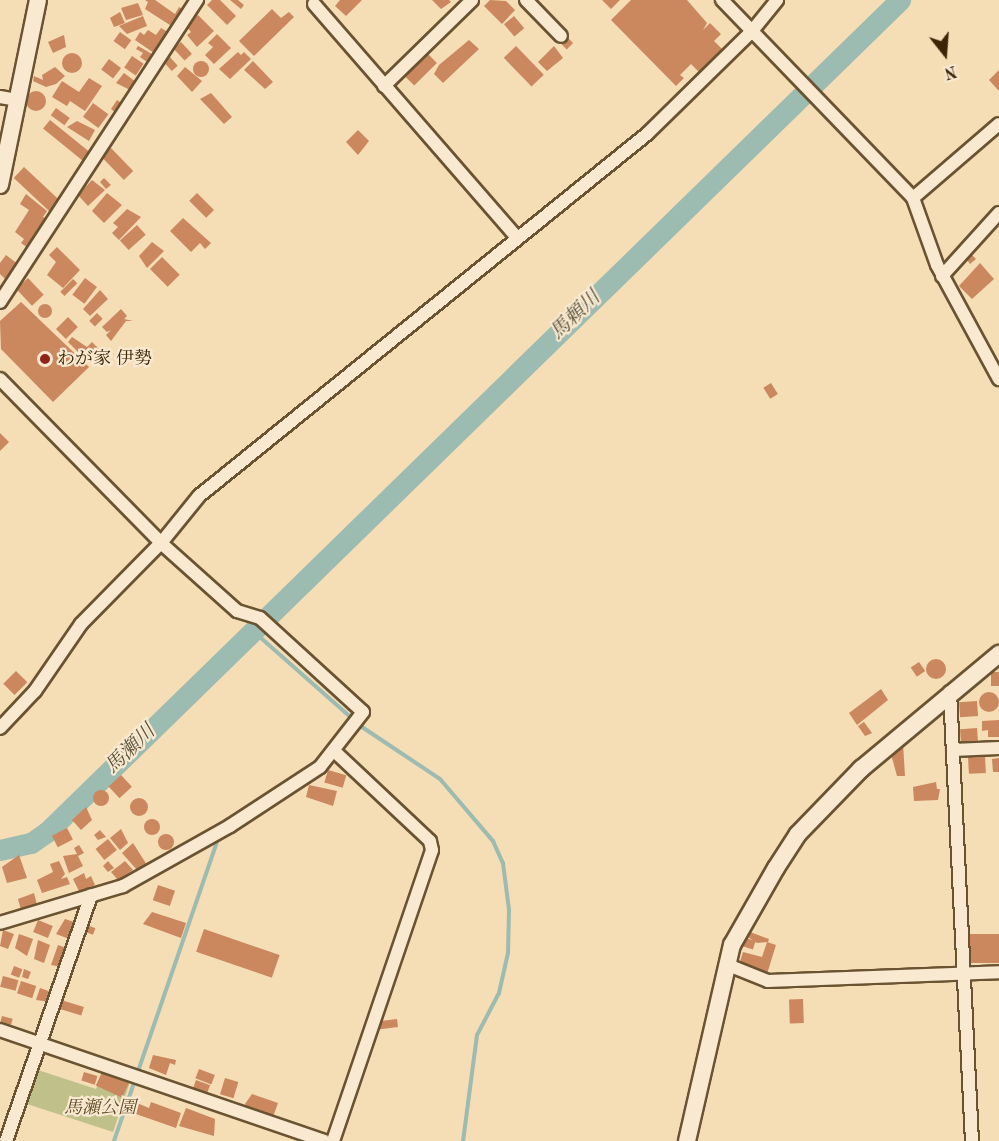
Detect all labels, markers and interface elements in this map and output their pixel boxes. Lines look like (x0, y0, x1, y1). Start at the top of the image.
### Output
north arrow (915, 24, 975, 84)
text: N (942, 62, 958, 81)
water label: 馬頼川 (546, 287, 606, 345)
place label: わが家 伊勢 (57, 348, 152, 370)
marker: わが家 伊勢 (38, 352, 52, 366)
water label: 馬瀬川 (101, 721, 161, 779)
park label: 馬瀬公園 (64, 1097, 136, 1119)

